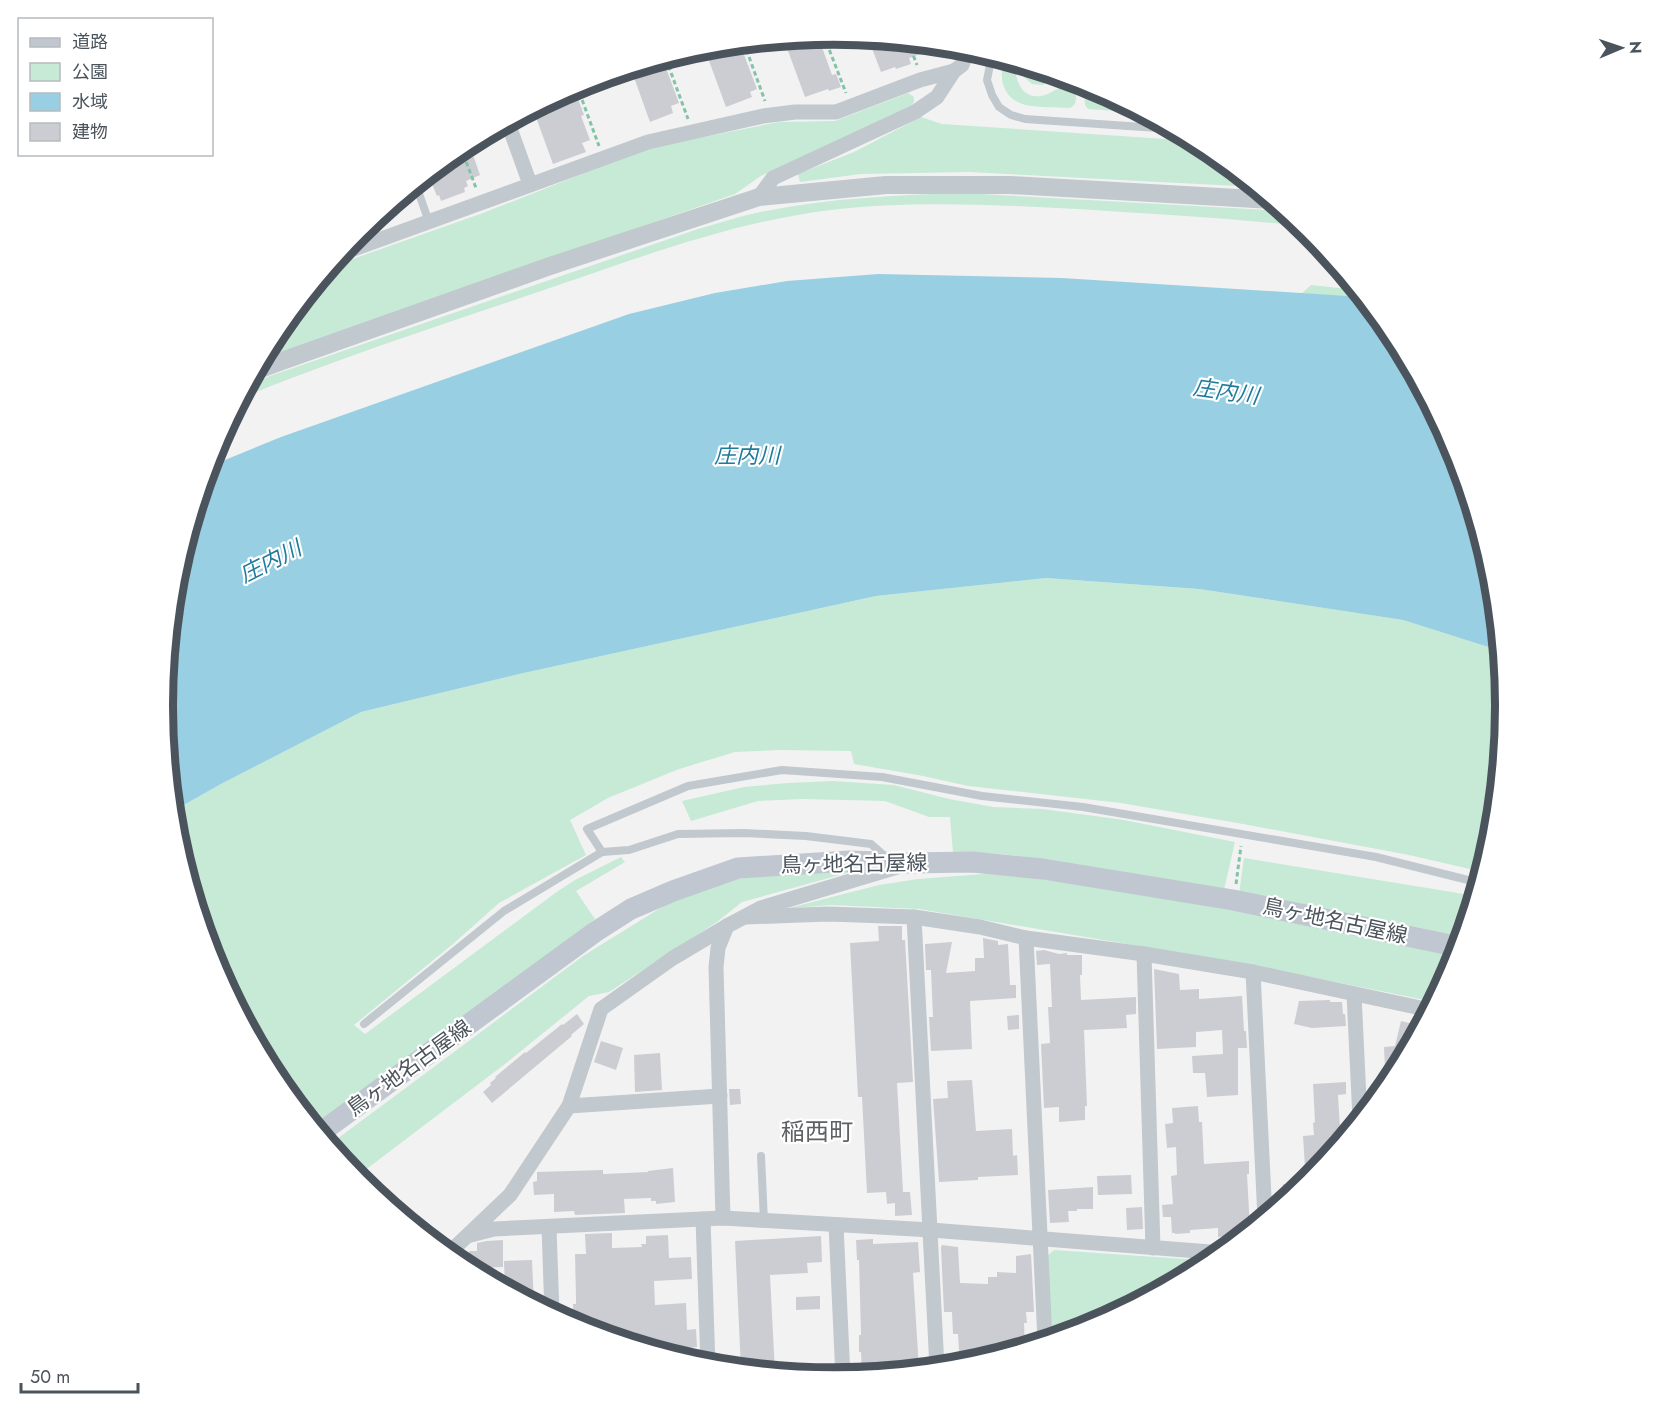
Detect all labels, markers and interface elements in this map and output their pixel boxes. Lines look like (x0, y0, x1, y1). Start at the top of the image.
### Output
legend (18, 18, 213, 156)
north arrow (1591, 18, 1651, 78)
text: 道路 (72, 29, 108, 55)
text: N (1624, 41, 1647, 54)
text: 公園 (72, 59, 108, 85)
text: 水域 (72, 89, 108, 115)
text: 建物 (72, 119, 108, 145)
water label: 庄内川 (1191, 371, 1263, 412)
water label: 庄内川 (714, 439, 782, 471)
water label: 庄内川 (233, 531, 308, 590)
street label: 鳥ヶ地名古屋線 (780, 848, 928, 880)
street label: 鳥ヶ地名古屋線 (1260, 891, 1410, 951)
street label: 鳥ヶ地名古屋線 (341, 1013, 477, 1123)
district label: 稲西町 (781, 1114, 853, 1149)
scale bar (21, 1356, 138, 1394)
text: 50 m (30, 1364, 70, 1390)

